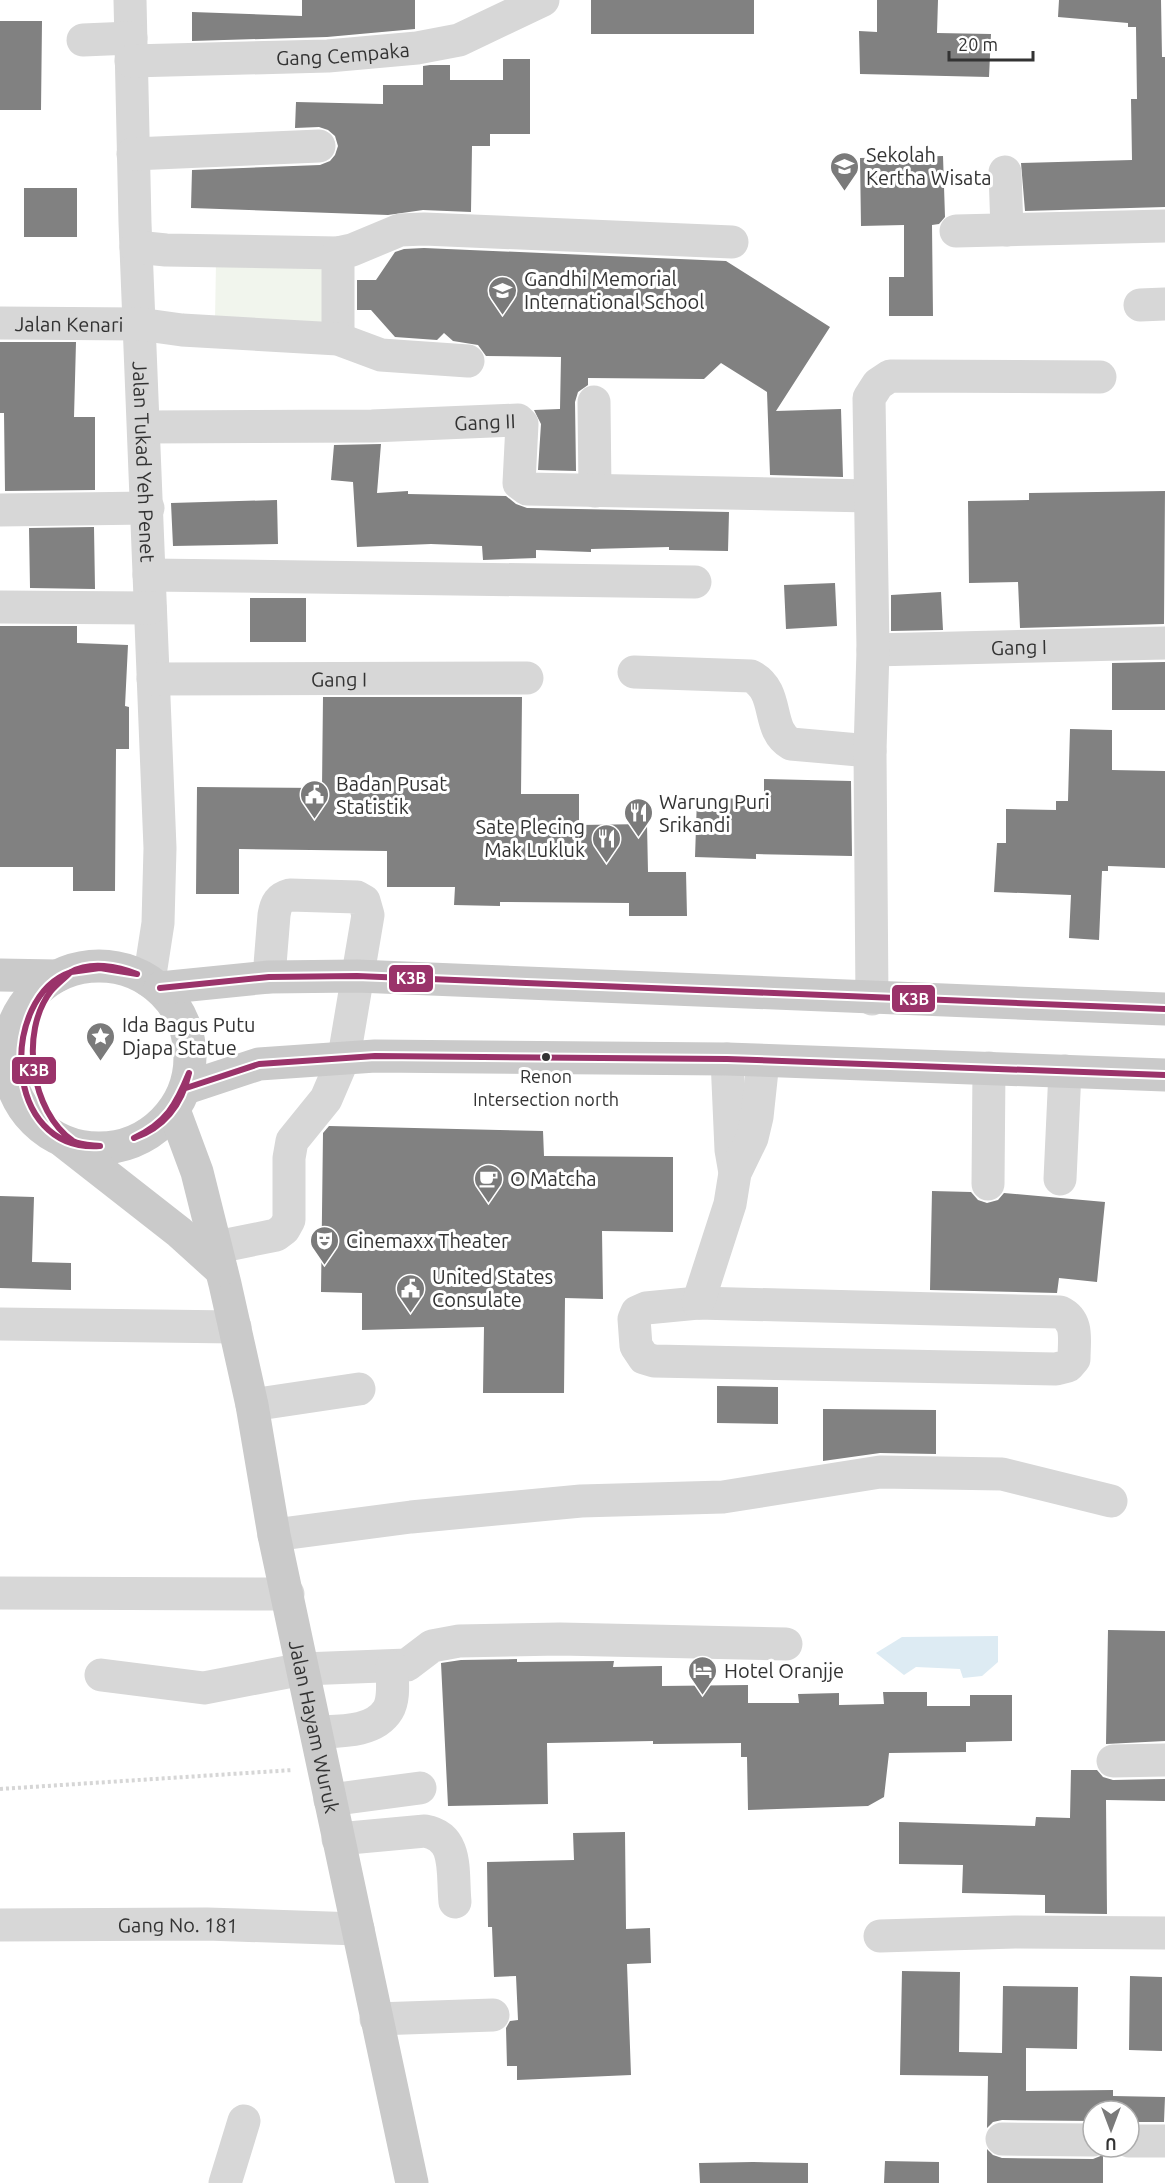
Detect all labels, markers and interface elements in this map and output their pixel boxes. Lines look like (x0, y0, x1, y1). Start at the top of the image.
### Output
scale bar (949, 24, 1033, 62)
text: 20 m (958, 34, 998, 54)
street label: Gang Cempaka (276, 37, 411, 69)
place label: Sekolah Kertha Wisata (866, 143, 992, 189)
school or university icon: Sekolah Kertha Wisata (829, 150, 861, 192)
place label: Gandhi Memorial International School (524, 267, 704, 313)
school or university icon: Gandhi Memorial International School (487, 274, 519, 316)
street label: Jalan Kenari (14, 312, 124, 335)
street label: Jalan Tukad Yeh Penet (129, 361, 160, 563)
street label: Gang II (454, 409, 516, 434)
street label: Gang I (991, 634, 1047, 659)
street label: Gang I (311, 667, 367, 690)
place label: Badan Pusat Statistik (336, 772, 447, 818)
public building icon: Badan Pusat Statistik (299, 778, 331, 820)
place label: Warung Puri Srikandi (659, 790, 770, 836)
restaurant icon: Warung Puri Srikandi (622, 796, 654, 838)
place label: Sate Plecing Mak Lukluk (475, 815, 585, 861)
restaurant icon: Sate Plecing Mak Lukluk (590, 822, 622, 864)
line badge: K3B (388, 964, 434, 993)
text: K3B (396, 969, 426, 987)
line badge: K3B (891, 984, 936, 1013)
text: K3B (899, 990, 929, 1008)
place label: Ida Bagus Putu Djapa Statue (122, 1013, 256, 1059)
place icon: Ida Bagus Putu Djapa Statue (85, 1020, 117, 1062)
marker: Renon Intersection north (540, 1051, 552, 1063)
line badge: K3B (11, 1056, 57, 1085)
text: K3B (19, 1061, 49, 1079)
place label: Renon Intersection north (473, 1066, 619, 1109)
cafe icon: O Matcha (473, 1162, 505, 1204)
place label: O Matcha (510, 1167, 597, 1190)
theatre icon: Cinemaxx Theater (309, 1224, 341, 1266)
place label: Cinemaxx Theater (346, 1229, 509, 1252)
place label: United States Consulate (432, 1265, 553, 1311)
public building icon: United States Consulate (395, 1272, 427, 1314)
street label: Jalan Hayam Wuruk (285, 1638, 344, 1815)
hotel icon: Hotel Oranjje (687, 1654, 719, 1696)
place label: Hotel Oranjje (724, 1659, 844, 1682)
street label: Gang No. 181 (118, 1912, 239, 1937)
north arrow (1081, 2099, 1141, 2159)
text: U (1105, 2135, 1117, 2153)

